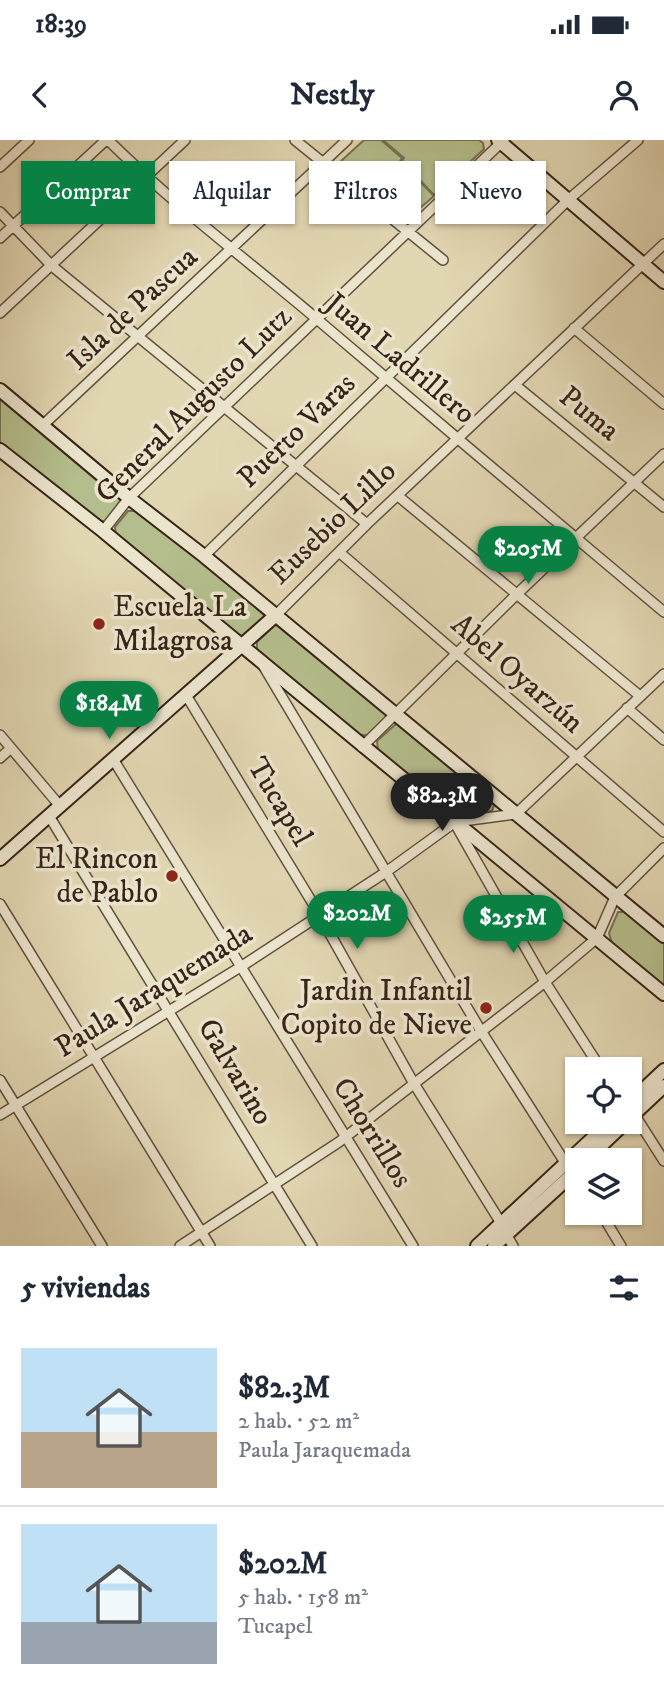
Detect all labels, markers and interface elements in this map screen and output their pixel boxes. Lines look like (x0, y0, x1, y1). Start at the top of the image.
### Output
text: 18:39 (35, 8, 87, 41)
text: Nestly (290, 75, 374, 115)
icon: back (21, 76, 59, 114)
icon: person (605, 76, 643, 114)
chip: Comprar (21, 161, 155, 224)
chip: Alquilar (169, 161, 295, 224)
chip: Filtros (309, 161, 421, 224)
chip: Nuevo (435, 161, 546, 224)
street label: Isla de Pascua (60, 239, 206, 379)
street label: Juan Ladrillero (315, 283, 483, 433)
street label: General Augusto Lutz (88, 299, 300, 511)
street label: Puerto Varas (230, 366, 364, 496)
street label: Puma (551, 378, 627, 450)
street label: Eusebio Lillo (262, 453, 404, 593)
pin: $205M (479, 526, 577, 586)
text: $205M (494, 534, 562, 563)
place label: Escuela La Milagrosa (113, 589, 247, 660)
street label: Abel Oyarzún (443, 606, 591, 742)
marker: Escuela La Milagrosa (91, 616, 107, 632)
pin: $184M (60, 682, 158, 741)
text: $184M (76, 689, 142, 718)
street label: Tucapel (238, 751, 320, 853)
pin: $82.3M (385, 774, 499, 833)
text: $82.3M (407, 781, 477, 810)
place label: El Rincon de Pablo (35, 841, 158, 912)
marker: El Rincon de Pablo (164, 868, 180, 884)
pin: $202M (308, 892, 406, 951)
pin: $255M (464, 896, 562, 955)
text: $202M (323, 899, 391, 928)
text: $255M (479, 903, 547, 932)
street label: Paula Jaraquemada (49, 915, 260, 1066)
place label: Jardin Infantil Copito de Nieve (281, 973, 472, 1044)
marker: Jardin Infantil Copito de Nieve (478, 1000, 494, 1016)
street label: Galvarino (189, 1012, 281, 1132)
map controls (565, 1057, 642, 1225)
button: locate (565, 1057, 642, 1134)
street label: Chorrillos (324, 1071, 420, 1195)
button: layers (565, 1148, 642, 1225)
icon: filters (605, 1269, 643, 1307)
text: 5 viviendas (21, 1270, 150, 1307)
text: $82.3M (238, 1370, 330, 1407)
icon: home (77, 1376, 161, 1460)
text: 2 hab. · 52 m² (238, 1407, 359, 1436)
text: Paula Jaraquemada (238, 1436, 411, 1465)
text: $202M (238, 1546, 327, 1583)
icon: home (77, 1552, 161, 1636)
text: 5 hab. · 158 m² (238, 1583, 368, 1612)
text: Tucapel (238, 1612, 312, 1641)

